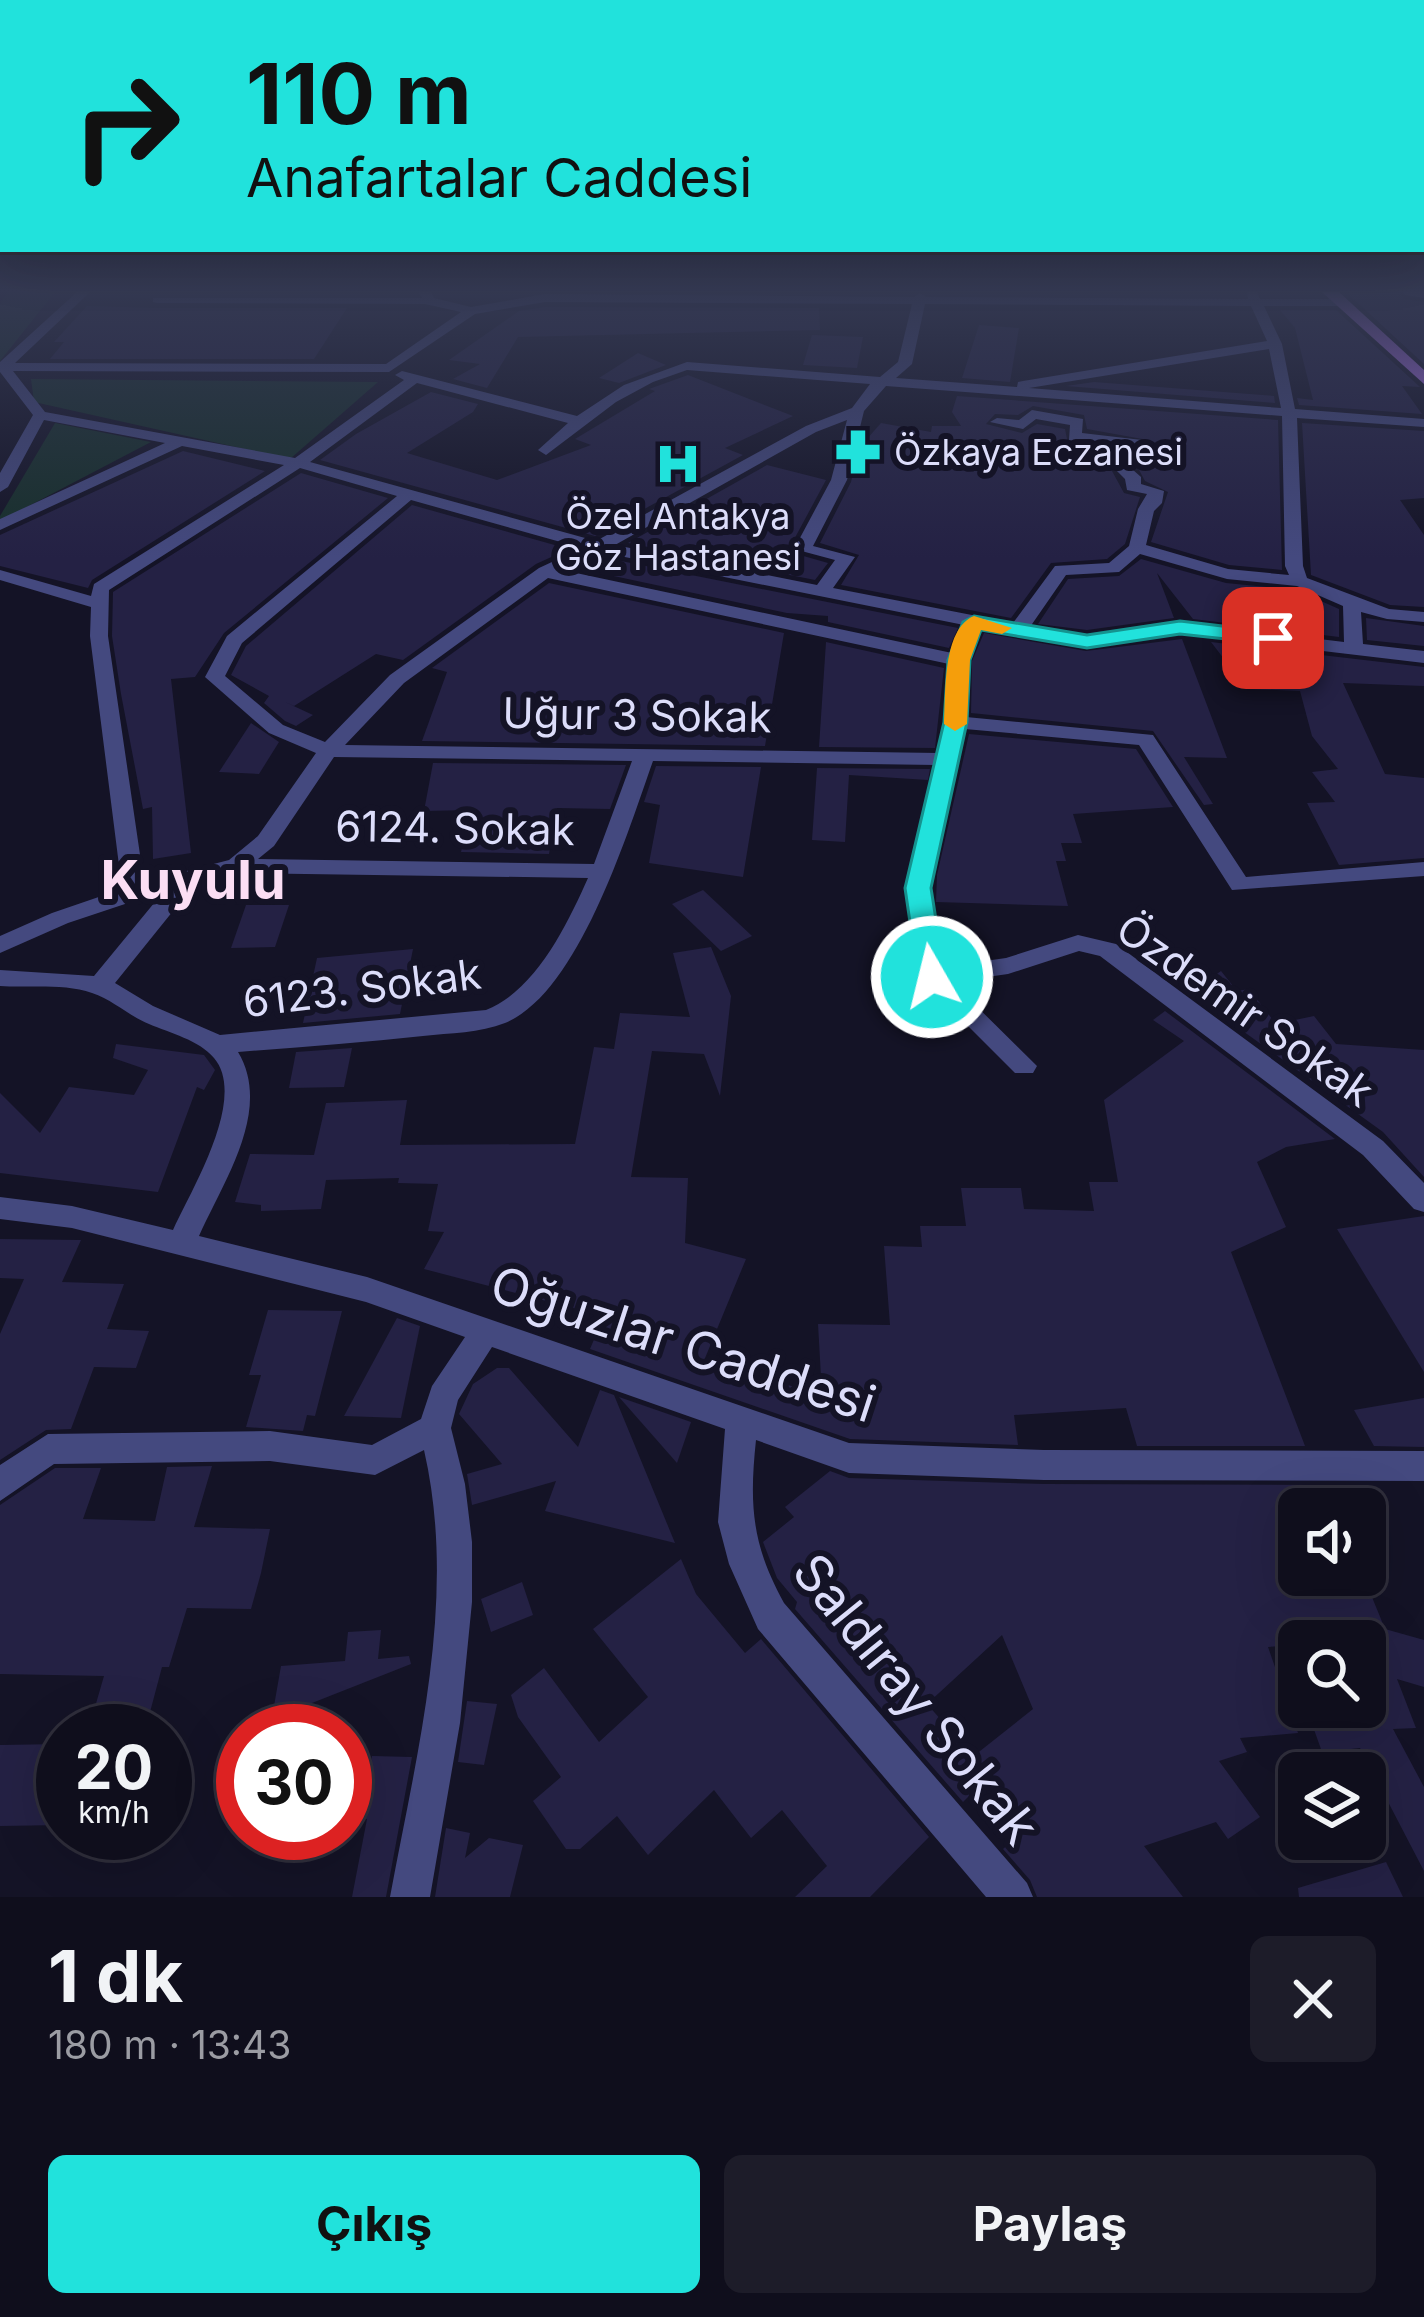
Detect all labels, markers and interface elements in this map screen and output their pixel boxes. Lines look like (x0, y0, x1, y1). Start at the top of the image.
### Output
text: 110 m (246, 43, 472, 144)
icon: right (48, 48, 204, 204)
text: Anafartalar Caddesi (246, 145, 752, 210)
pharmacy icon: Özkaya Eczanesi (833, 427, 883, 477)
place label: Özkaya Eczanesi (894, 430, 1183, 474)
hospital icon: Özel Antakya Göz Hastanesi (653, 439, 703, 489)
place label: Özel Antakya Göz Hastanesi (555, 494, 801, 579)
pin (1222, 587, 1324, 689)
icon: arrive (1240, 605, 1306, 671)
street label: Uğur 3 Sokak (502, 687, 772, 742)
street label: 6124. Sokak (335, 800, 575, 855)
district label: Kuyulu (100, 847, 286, 912)
street label: Özdemir Sokak (1107, 902, 1383, 1117)
position arrow (869, 914, 995, 1040)
street label: 6123. Sokak (240, 948, 484, 1027)
street label: Oğuzlar Caddesi (483, 1253, 883, 1434)
map controls (1278, 1488, 1386, 1860)
button: sound (1278, 1488, 1386, 1596)
street label: Saldıray Sokak (781, 1541, 1052, 1856)
button: search (1278, 1620, 1386, 1728)
speed limit sign: 30 (216, 1704, 372, 1860)
text: 20 (75, 1731, 153, 1803)
button: layers (1278, 1752, 1386, 1860)
text: km/h (78, 1794, 150, 1830)
text: 1 dk (48, 1932, 183, 2019)
button: close (1250, 1936, 1376, 2062)
text: 180 m · 13:43 (48, 2021, 291, 2068)
button: Çıkış (48, 2155, 700, 2293)
button: Paylaş (724, 2155, 1376, 2293)

